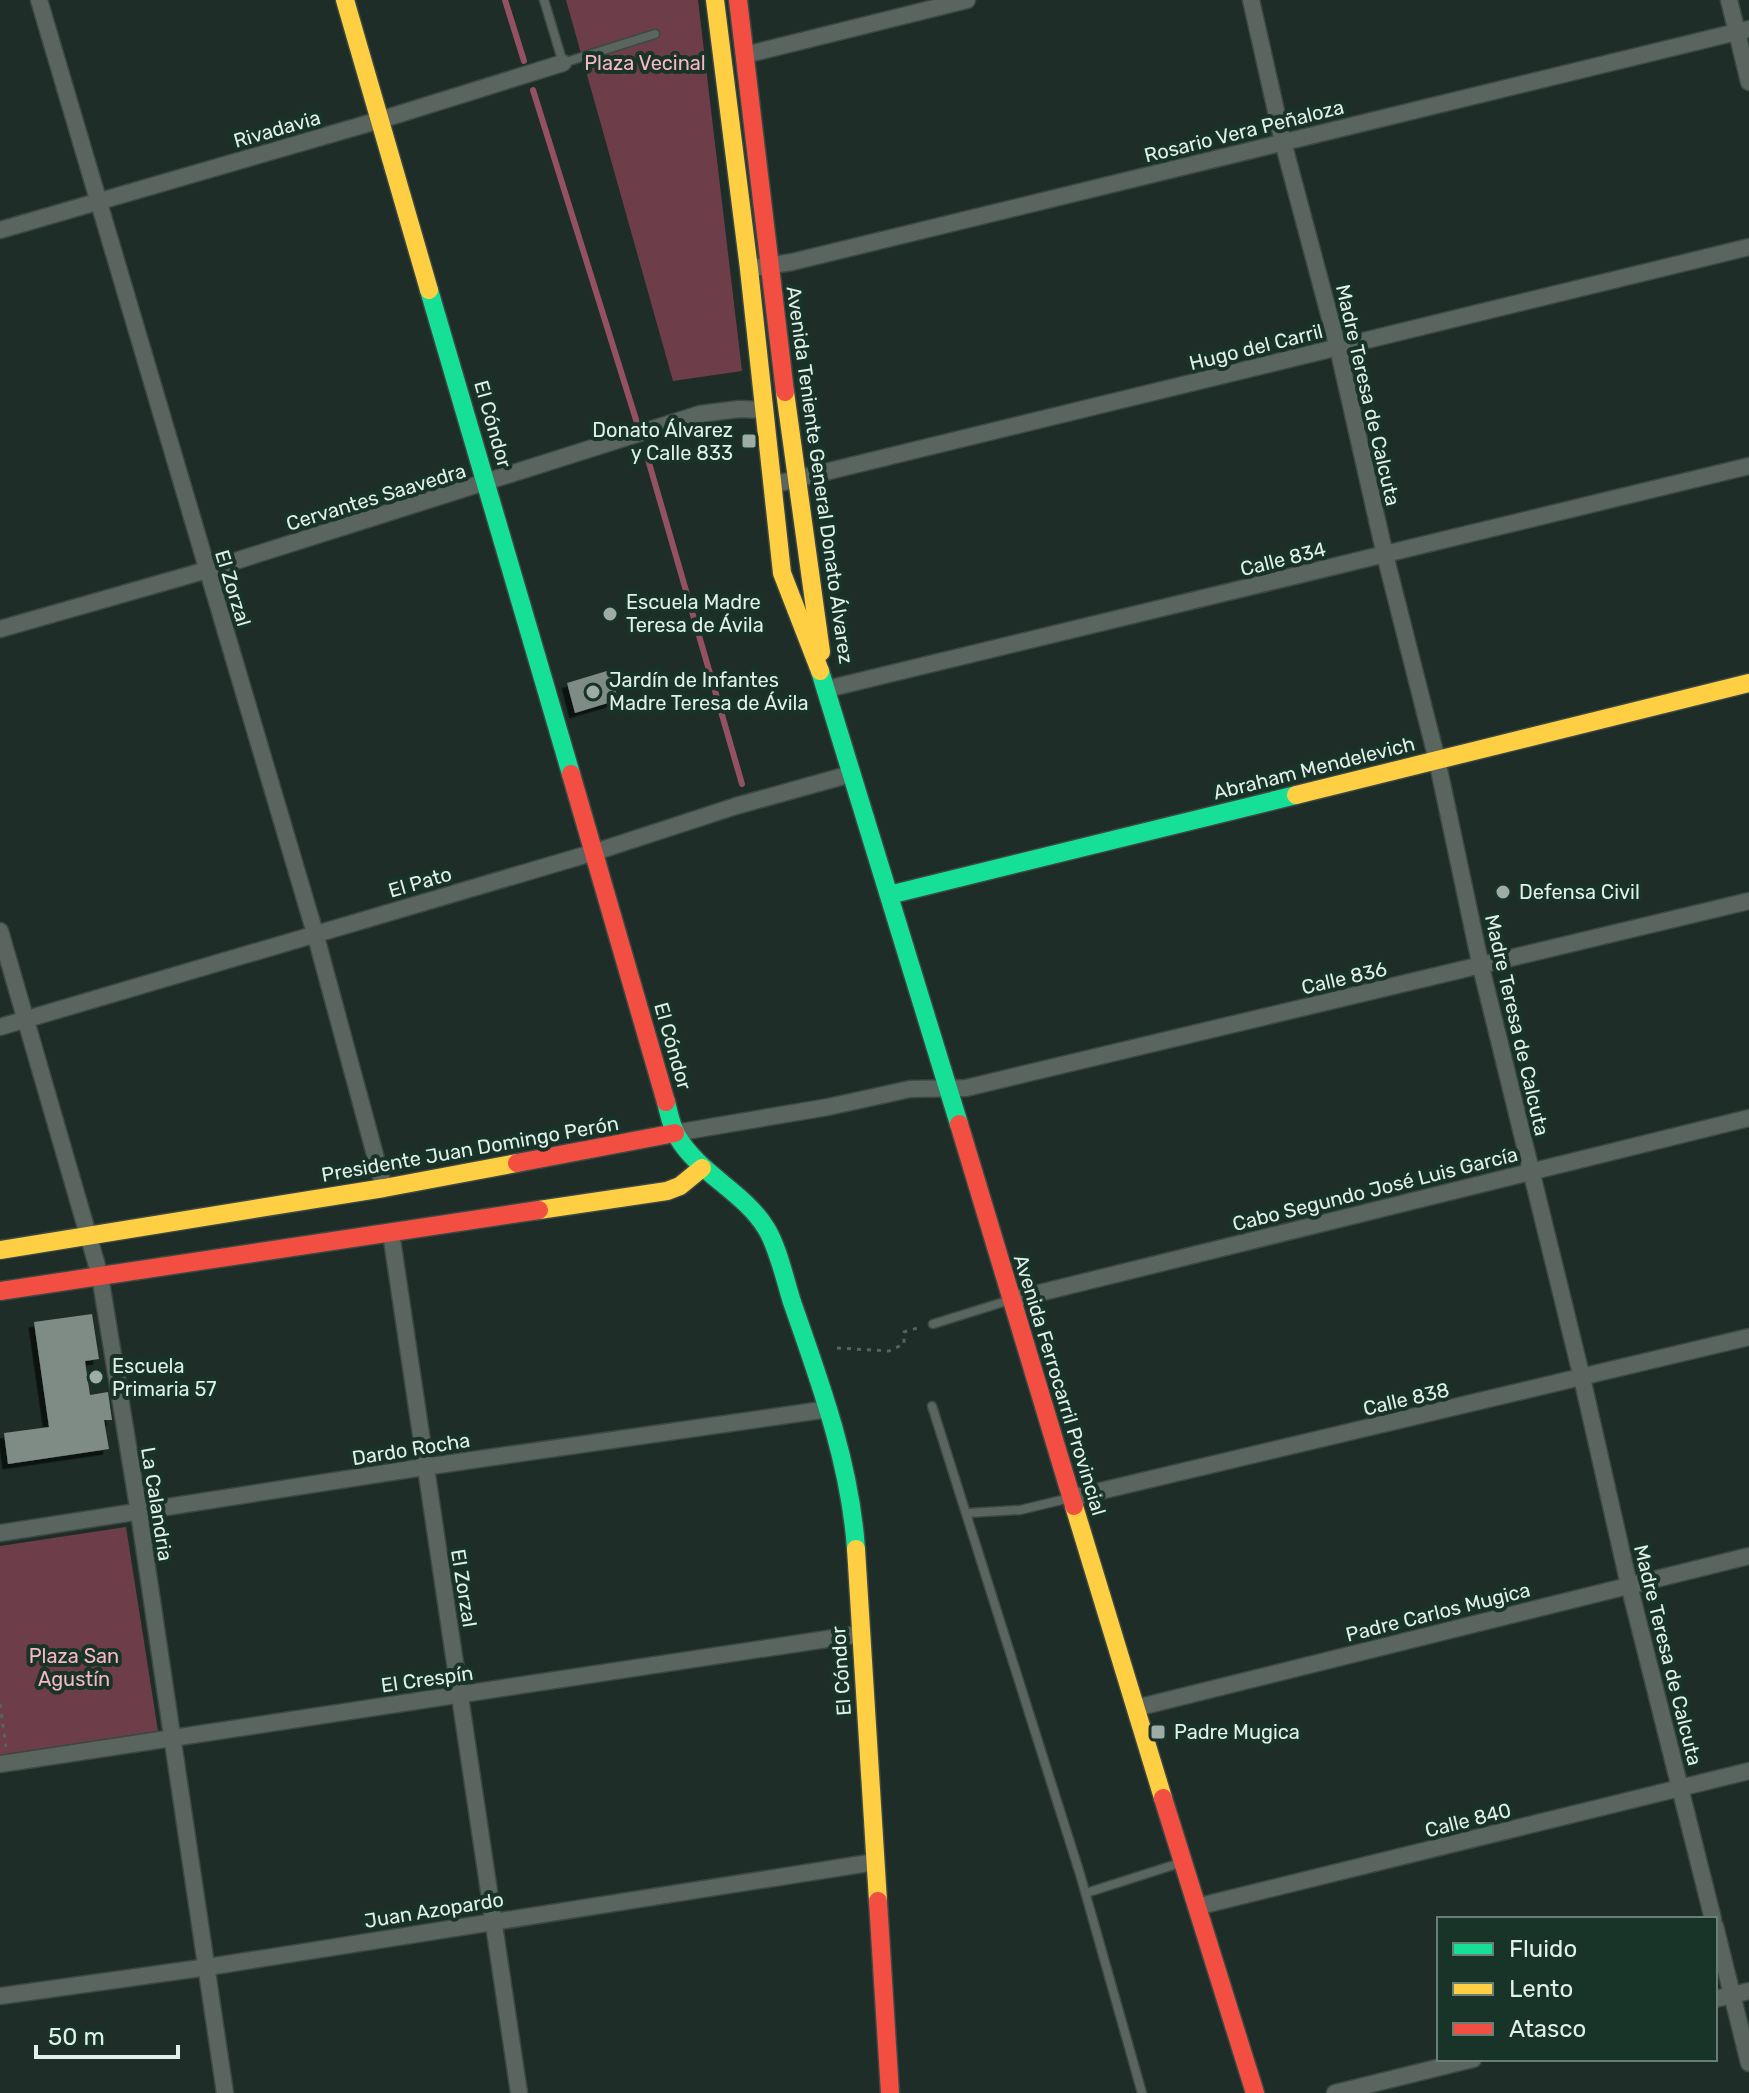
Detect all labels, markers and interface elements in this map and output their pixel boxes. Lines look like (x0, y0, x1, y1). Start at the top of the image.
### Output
park label: Plaza Vecinal (584, 51, 706, 75)
street label: Rosario Vera Peñaloza (1142, 95, 1346, 167)
street label: Rivadavia (231, 105, 323, 153)
street label: Madre Teresa de Calcuta (1331, 282, 1405, 508)
street label: Avenida Teniente General Donato Álvarez (782, 285, 858, 665)
street label: Hugo del Carril (1187, 319, 1325, 375)
street label: El Cóndor (469, 378, 517, 471)
place label: Donato Álvarez y Calle 833 (592, 418, 733, 465)
marker: Donato Álvarez y Calle 833 (740, 432, 758, 450)
street label: Cervantes Saavedra (283, 458, 469, 536)
street label: Calle 834 (1238, 537, 1328, 581)
street label: El Zorzal (210, 547, 256, 629)
place label: Escuela Madre Teresa de Ávila (626, 590, 764, 637)
marker: Escuela Madre Teresa de Ávila (601, 605, 619, 623)
place label: Jardín de Infantes Madre Teresa de Ávila (609, 668, 809, 715)
marker: Jardín de Infantes Madre Teresa de Ávila (584, 683, 602, 701)
street label: Abraham Mendelevich (1211, 731, 1417, 805)
street label: El Pato (386, 862, 454, 902)
place label: Defensa Civil (1519, 880, 1640, 904)
marker: Defensa Civil (1494, 883, 1512, 901)
street label: Madre Teresa de Calcuta (1480, 912, 1554, 1138)
street label: Calle 836 (1299, 957, 1389, 999)
street label: El Cóndor (649, 1000, 697, 1093)
street label: Presidente Juan Domingo Perón (319, 1111, 621, 1187)
street label: Cabo Segundo José Luis García (1230, 1142, 1520, 1236)
street label: Avenida Ferrocarril Provincial (1009, 1252, 1111, 1518)
place label: Escuela Primaria 57 (112, 1354, 217, 1401)
marker: Escuela Primaria 57 (87, 1368, 105, 1386)
street label: Calle 838 (1361, 1377, 1451, 1421)
street label: Dardo Rocha (350, 1428, 472, 1470)
street label: La Calandria (136, 1445, 178, 1563)
street label: Madre Teresa de Calcuta (1629, 1542, 1707, 1768)
street label: El Zorzal (446, 1547, 482, 1629)
street label: Padre Carlos Mugica (1343, 1577, 1533, 1647)
street label: El Cóndor (826, 1625, 856, 1717)
park label: Plaza San Agustín (29, 1644, 119, 1691)
street label: El Crespín (379, 1661, 475, 1697)
place label: Padre Mugica (1174, 1720, 1300, 1744)
marker: Padre Mugica (1149, 1723, 1167, 1741)
street label: Calle 840 (1422, 1798, 1514, 1842)
street label: Juan Azopardo (363, 1887, 505, 1933)
legend (1437, 1917, 1717, 2061)
text: Fluido (1509, 1935, 1577, 1963)
text: Lento (1509, 1975, 1573, 2003)
scale bar (36, 2009, 178, 2059)
text: Atasco (1509, 2015, 1586, 2043)
text: 50 m (48, 2023, 105, 2051)

